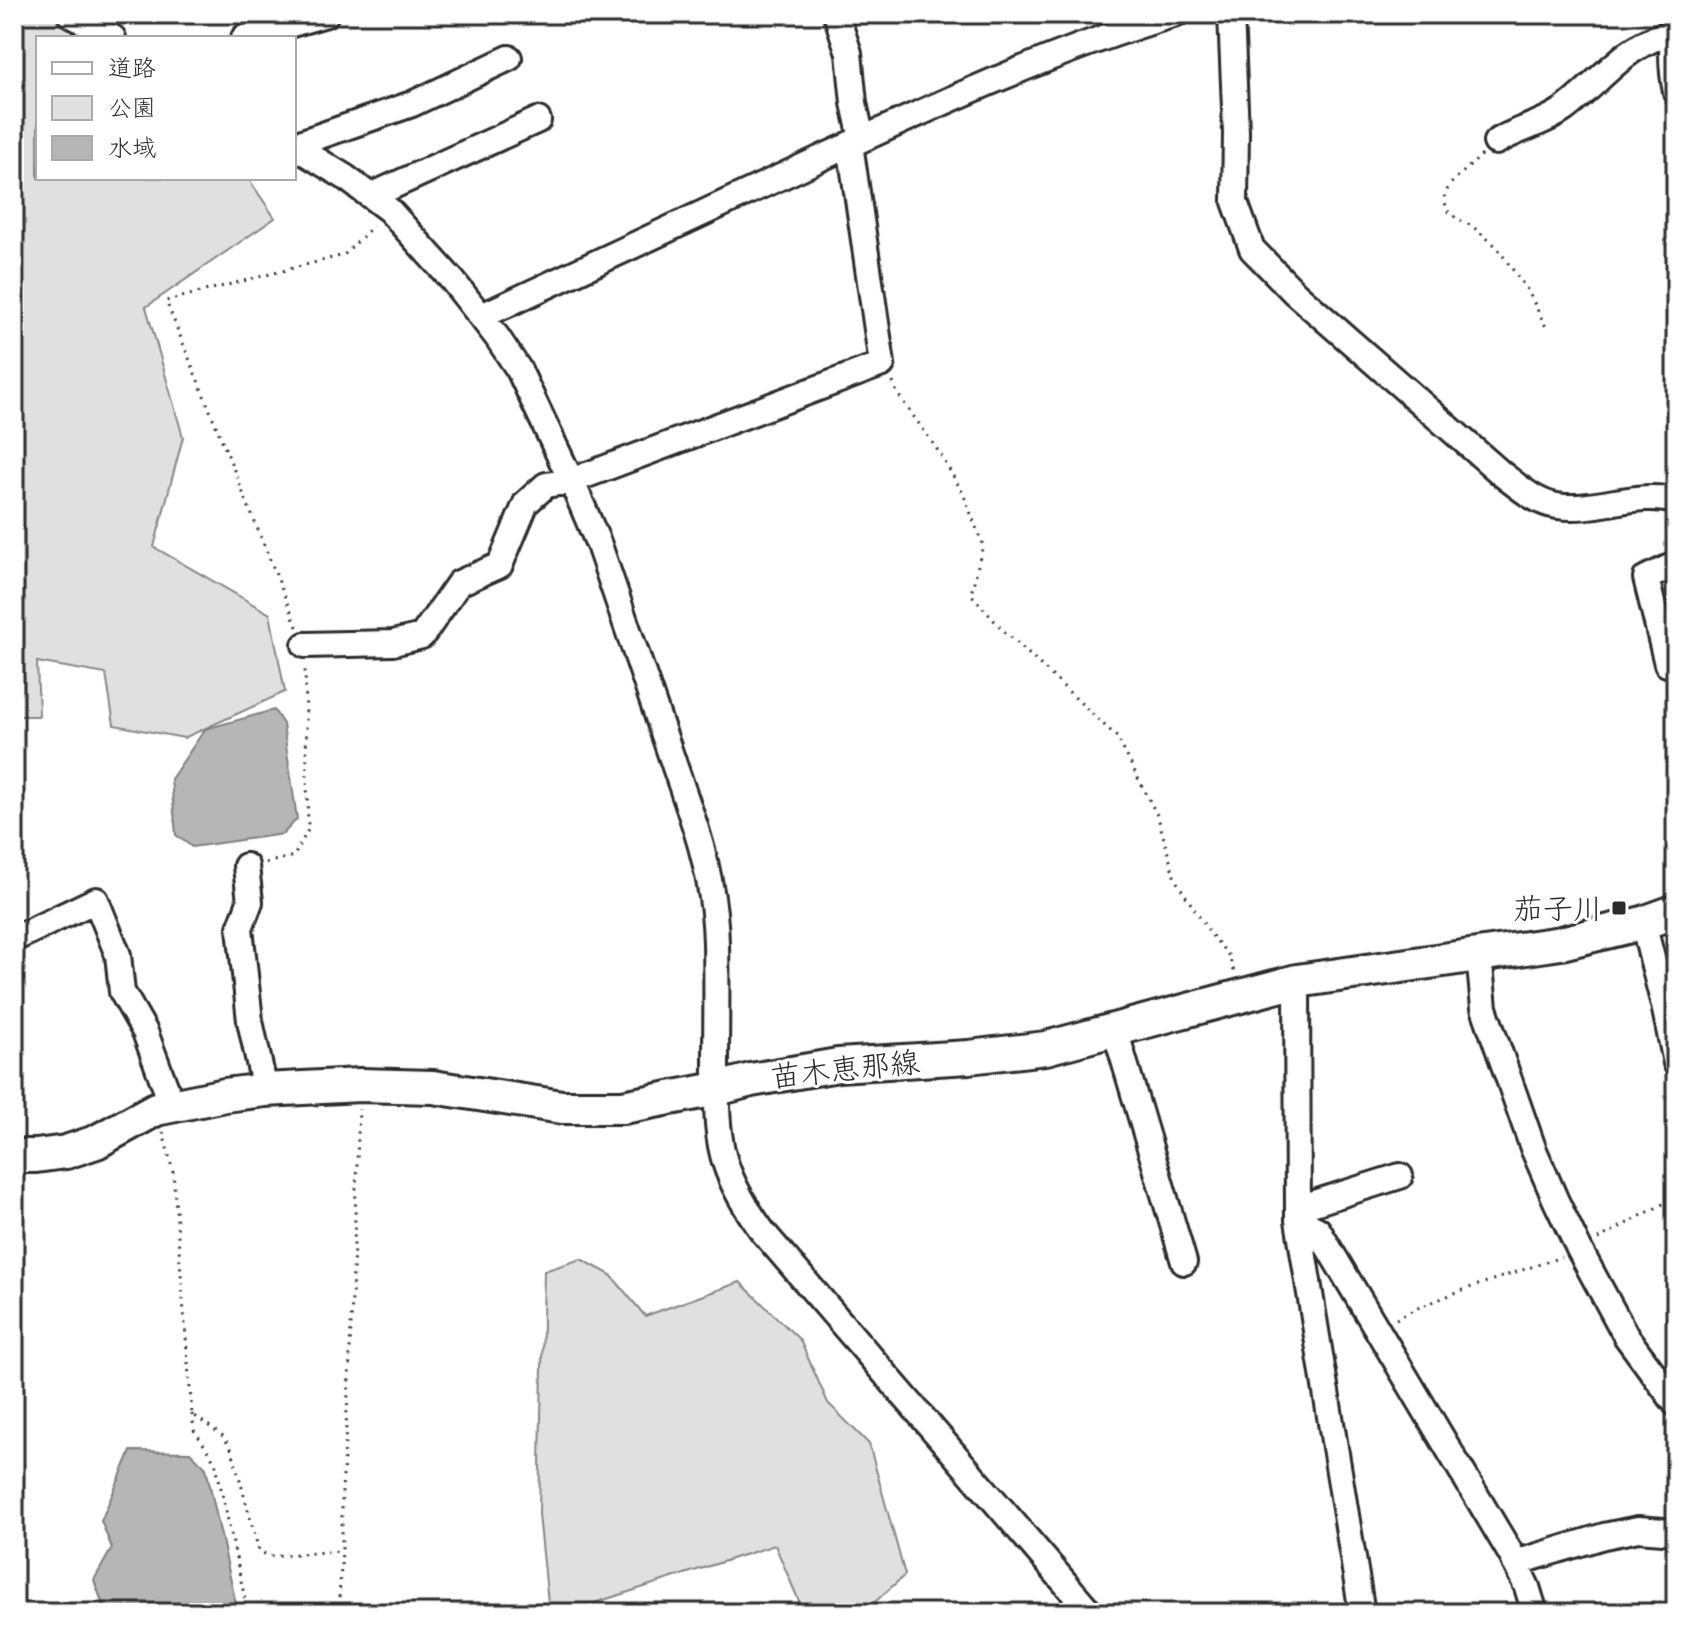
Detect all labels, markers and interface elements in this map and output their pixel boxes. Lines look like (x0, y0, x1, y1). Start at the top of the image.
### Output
legend (36, 36, 296, 180)
text: 道路 (108, 52, 156, 84)
text: 公園 (108, 92, 156, 124)
text: 水域 (108, 132, 156, 164)
place label: 茄子川 (1513, 888, 1603, 929)
marker: 茄子川 (1610, 899, 1628, 917)
street label: 苗木恵那線 (768, 1041, 922, 1097)

